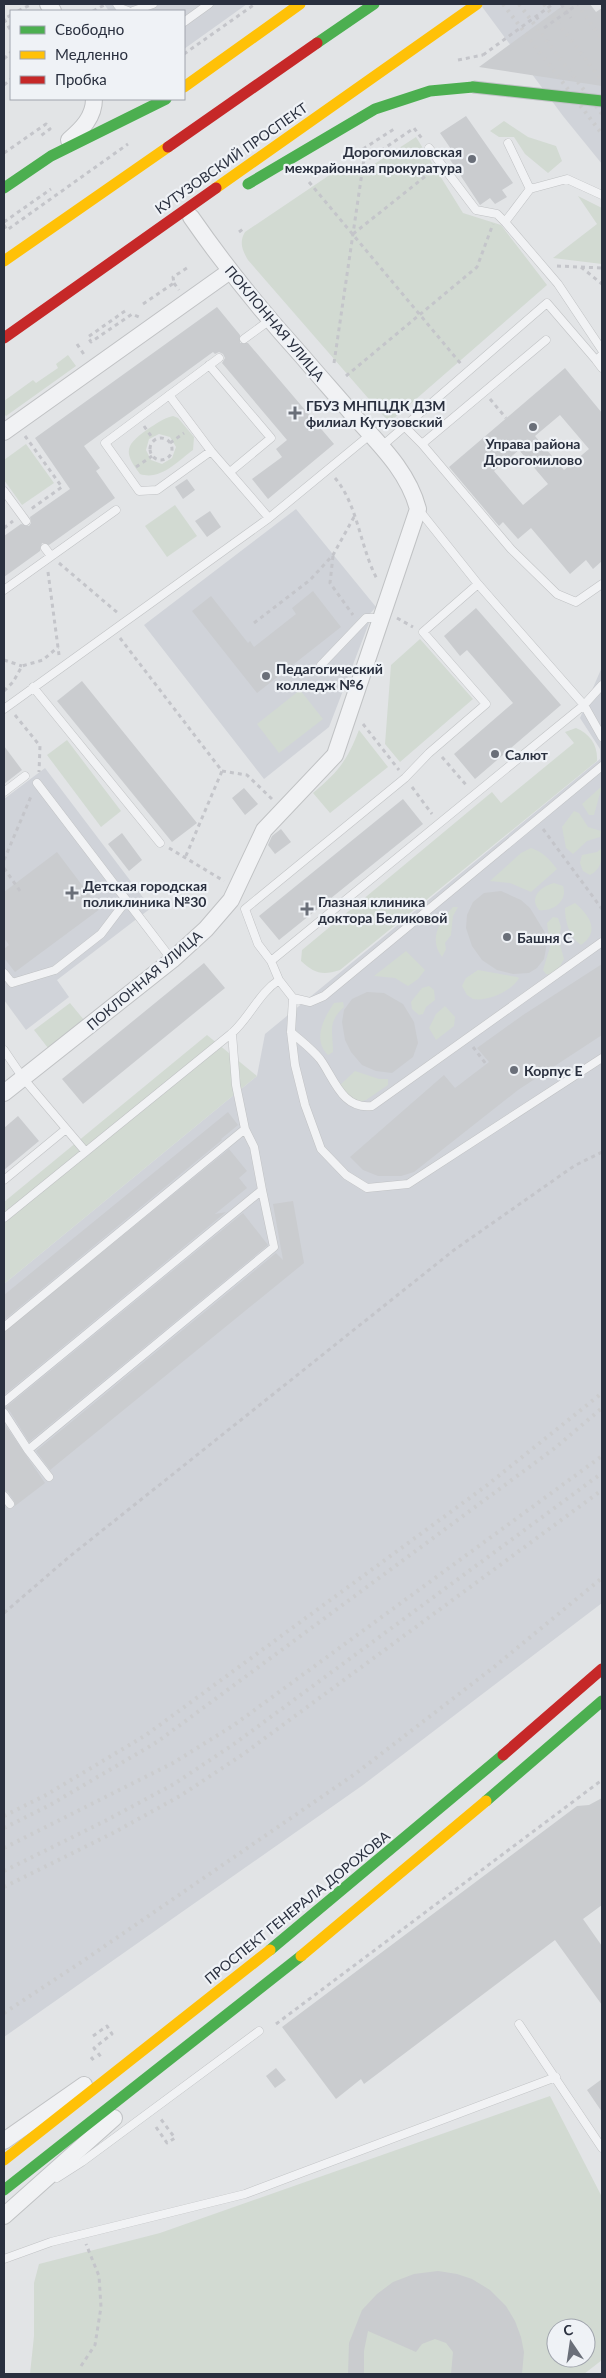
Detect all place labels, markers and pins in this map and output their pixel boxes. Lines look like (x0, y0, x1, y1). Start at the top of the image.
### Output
place label: Дорогомиловская межрайонная прокуратура (285, 143, 462, 176)
marker: Дорогомиловская межрайонная прокуратура (466, 153, 478, 165)
place label: ГБУЗ МНПЦДК ДЗМ филиал Кутузовский (306, 397, 446, 430)
marker: ГБУЗ МНПЦДК ДЗМ филиал Кутузовский (288, 406, 302, 420)
marker: Управа района Дорогомилово (527, 421, 539, 433)
place label: Управа района Дорогомилово (484, 435, 582, 468)
place label: Педагогический колледж №6 (276, 660, 383, 693)
marker: Педагогический колледж №6 (260, 670, 272, 682)
place label: Салют (505, 746, 549, 763)
marker: Салют (489, 748, 501, 760)
place label: Детская городская поликлиника №30 (83, 877, 207, 910)
marker: Детская городская поликлиника №30 (65, 886, 79, 900)
place label: Глазная клиника доктора Беликовой (318, 893, 447, 926)
marker: Глазная клиника доктора Беликовой (300, 902, 314, 916)
place label: Башня C (517, 929, 573, 946)
marker: Башня C (501, 931, 513, 943)
place label: Корпус E (524, 1062, 583, 1079)
marker: Корпус E (508, 1064, 520, 1076)

